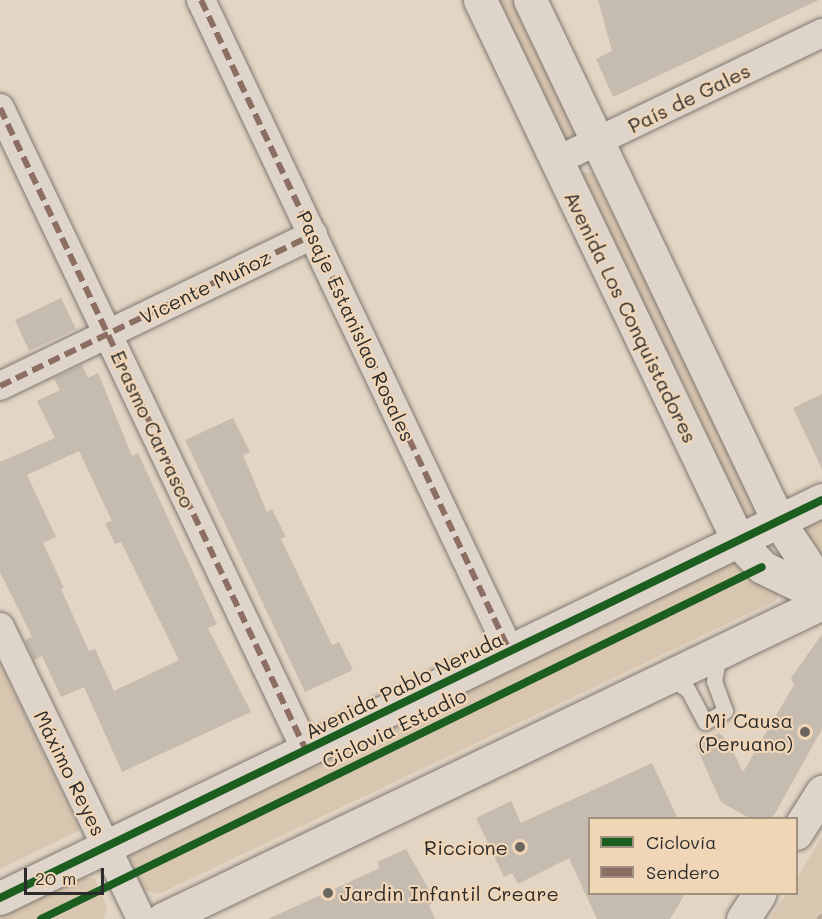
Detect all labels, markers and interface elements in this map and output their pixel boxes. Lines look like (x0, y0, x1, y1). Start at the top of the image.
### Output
street label: País de Gales (624, 58, 754, 138)
street label: Avenida Los Conquistadores (560, 187, 702, 447)
street label: Pasaje Estanislao Rosales (292, 207, 420, 445)
street label: Vicente Muñoz (136, 245, 274, 329)
street label: Erasmo Carrasco (106, 347, 200, 511)
street label: Avenida Pablo Neruda (301, 627, 507, 743)
street label: Ciclovia Estadio (318, 683, 470, 773)
street label: Máximo Reyes (29, 706, 111, 840)
place label: Mi Causa (Peruano) (698, 708, 793, 755)
marker: Mi Causa (Peruano) (798, 725, 812, 739)
legend (588, 817, 798, 895)
text: Ciclovía (646, 830, 717, 854)
place label: Riccione (424, 835, 508, 859)
marker: Riccione (513, 840, 527, 854)
scale bar (27, 856, 106, 894)
text: Sendero (646, 860, 720, 884)
text: 20 m (35, 866, 76, 890)
place label: Jardin Infantil Creare (340, 881, 559, 905)
marker: Jardin Infantil Creare (321, 886, 335, 900)

